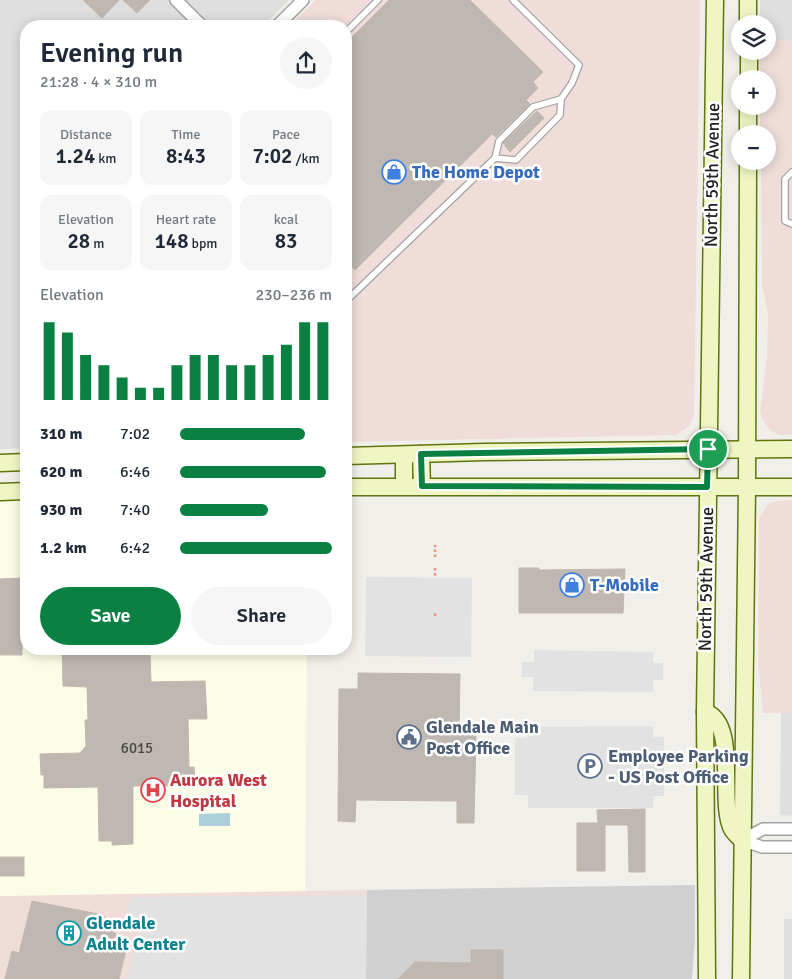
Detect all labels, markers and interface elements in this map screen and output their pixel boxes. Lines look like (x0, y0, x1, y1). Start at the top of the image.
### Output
map controls (731, 15, 776, 170)
button: layers (731, 15, 776, 60)
text: Evening run (40, 36, 183, 70)
button: share (280, 37, 332, 89)
button: + (731, 70, 776, 115)
text: 21:28 · 4 × 310 m (40, 72, 157, 92)
street label: North 59th Avenue (700, 103, 724, 247)
button: − (731, 125, 776, 170)
text: Distance (60, 126, 112, 143)
text: Time (172, 126, 200, 143)
text: Pace (272, 126, 300, 143)
text: 1.24 (55, 143, 95, 169)
text: 8:43 (166, 143, 206, 169)
text: 7:02 (252, 143, 292, 169)
text: km (95, 150, 117, 167)
text: /km (292, 150, 320, 167)
shop icon: The Home Depot (381, 159, 407, 185)
place label: The Home Depot (412, 161, 540, 183)
text: Elevation (58, 211, 114, 228)
text: Heart rate (156, 211, 216, 228)
text: kcal (274, 211, 298, 228)
text: 28 (68, 228, 90, 254)
text: 148 (154, 228, 188, 254)
text: 83 (275, 228, 297, 254)
text: m (90, 235, 104, 252)
text: bpm (188, 235, 218, 252)
text: Elevation (40, 285, 104, 305)
text: 230–236 m (255, 285, 332, 305)
text: 310 m (40, 424, 82, 444)
text: 7:02 (120, 424, 150, 444)
pin (687, 428, 729, 470)
icon: arrive (694, 435, 722, 463)
text: 620 m (40, 462, 82, 482)
text: 6:46 (120, 462, 150, 482)
text: 930 m (40, 500, 82, 520)
text: 7:40 (120, 500, 150, 520)
street label: North 59th Avenue (694, 507, 718, 651)
text: 1.2 km (40, 538, 87, 558)
text: 6:42 (120, 538, 150, 558)
shop icon: T-Mobile (559, 572, 585, 598)
place label: T-Mobile (590, 574, 659, 596)
button: Save (40, 587, 181, 645)
button: Share (191, 587, 332, 645)
place label: Glendale Main Post Office (426, 716, 539, 759)
public building icon: Glendale Main Post Office (396, 724, 422, 750)
house number: 6015 (121, 739, 153, 757)
place label: Employee Parking - US Post Office (608, 745, 749, 788)
parking icon: Employee Parking - US Post Office (577, 753, 603, 779)
place label: Aurora West Hospital (170, 769, 267, 812)
hospital icon: Aurora West Hospital (140, 777, 166, 803)
place label: Glendale Adult Center (86, 912, 186, 955)
building icon: Glendale Adult Center (56, 920, 82, 946)

